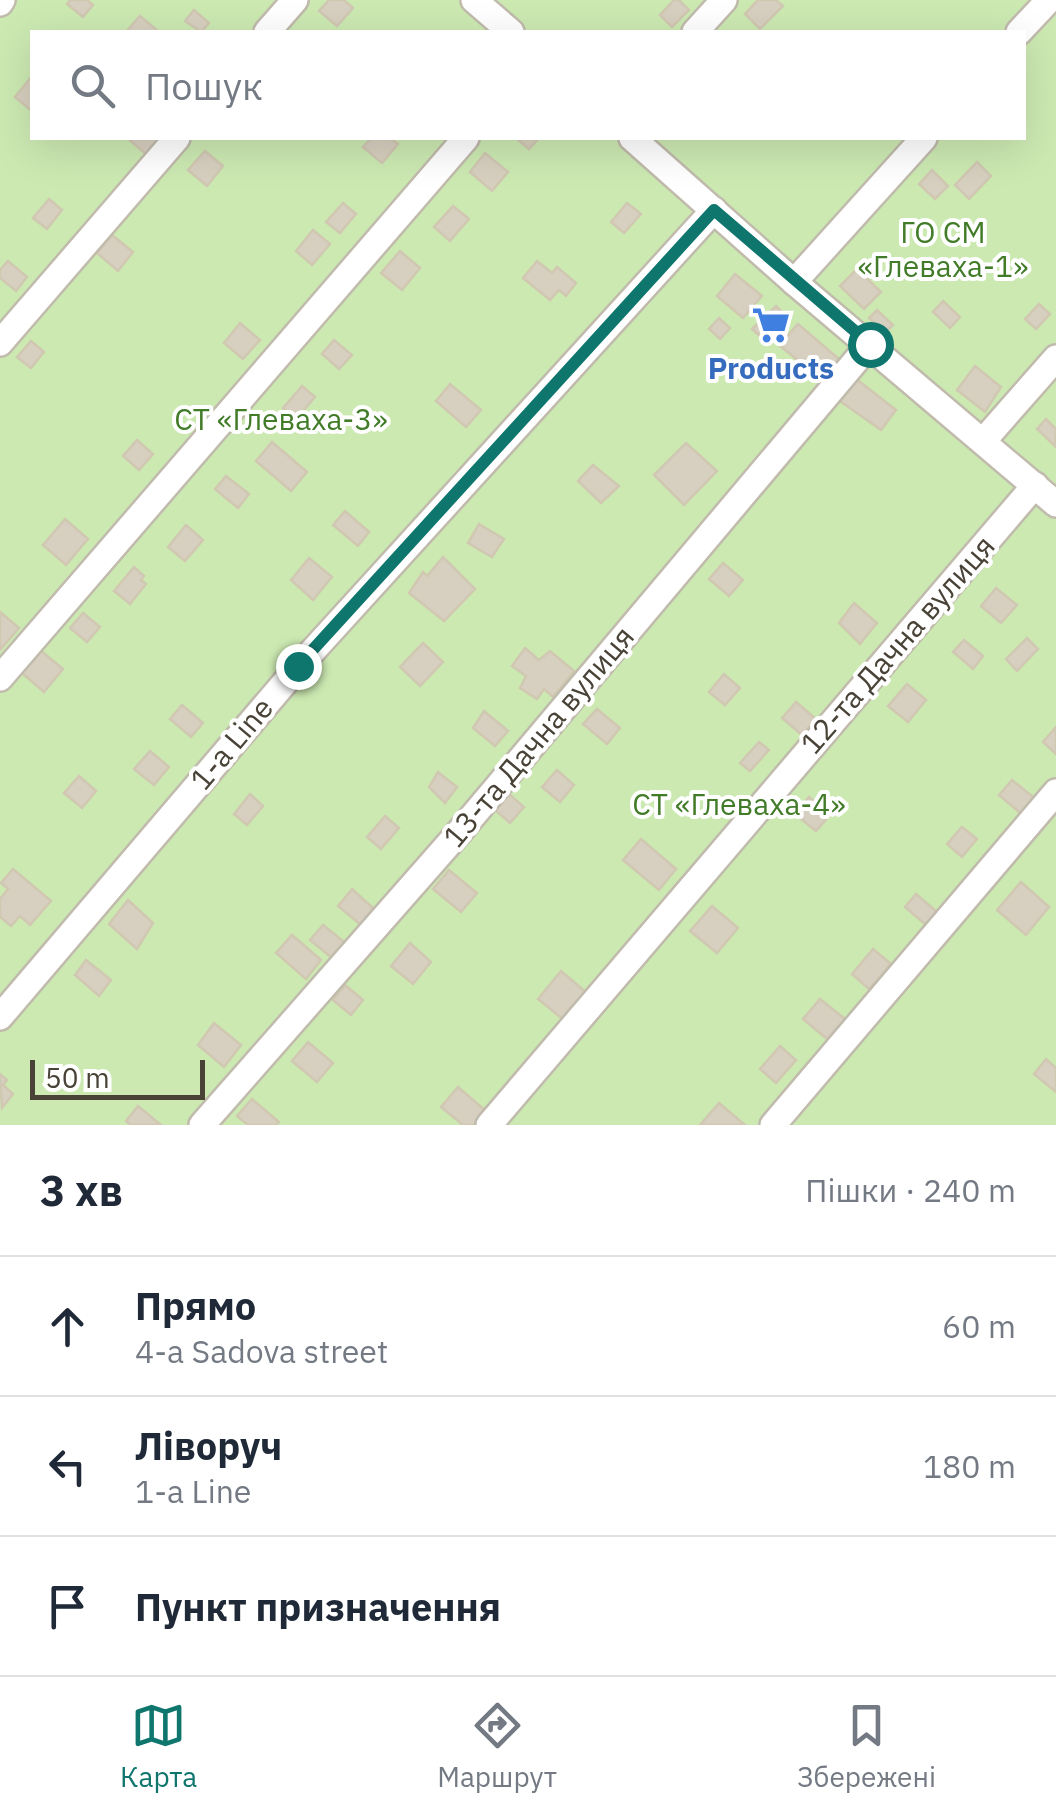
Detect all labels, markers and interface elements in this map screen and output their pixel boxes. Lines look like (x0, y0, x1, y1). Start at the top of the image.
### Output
search box (30, 30, 1026, 140)
icon: search (65, 58, 120, 113)
text: Пошук (145, 61, 263, 110)
park label: ГО СМ «Глеваха-1» (858, 212, 1028, 285)
supermarket icon: Products (750, 304, 792, 346)
route start (848, 322, 894, 368)
place label: Products (708, 348, 834, 387)
park label: СТ «Глеваха-3» (174, 399, 388, 438)
street label: 12-та Дачна вулиця (791, 526, 1003, 762)
street label: 13-та Дачна вулиця (434, 617, 642, 855)
route end (276, 644, 322, 690)
street label: 1-a Line (181, 689, 281, 797)
park label: СТ «Глеваха-4» (632, 784, 846, 823)
scale bar (30, 1055, 205, 1100)
text: 50 m (45, 1059, 110, 1096)
text: 3 хв (40, 1163, 123, 1218)
text: Пішки · 240 m (805, 1169, 1016, 1211)
text: Прямо (135, 1281, 256, 1330)
icon: ahead (40, 1299, 95, 1354)
text: 60 m (942, 1305, 1016, 1347)
text: 4-a Sadova street (135, 1330, 388, 1372)
text: Ліворуч (135, 1421, 282, 1470)
icon: left (40, 1439, 95, 1494)
text: 180 m (923, 1445, 1016, 1487)
text: 1-a Line (135, 1470, 251, 1512)
icon: arrive (40, 1579, 95, 1634)
text: Пункт призначення (135, 1582, 501, 1631)
tab: Карта (120, 1698, 197, 1795)
tab: Маршрут (437, 1698, 557, 1795)
tab: Збережені (797, 1698, 936, 1795)

